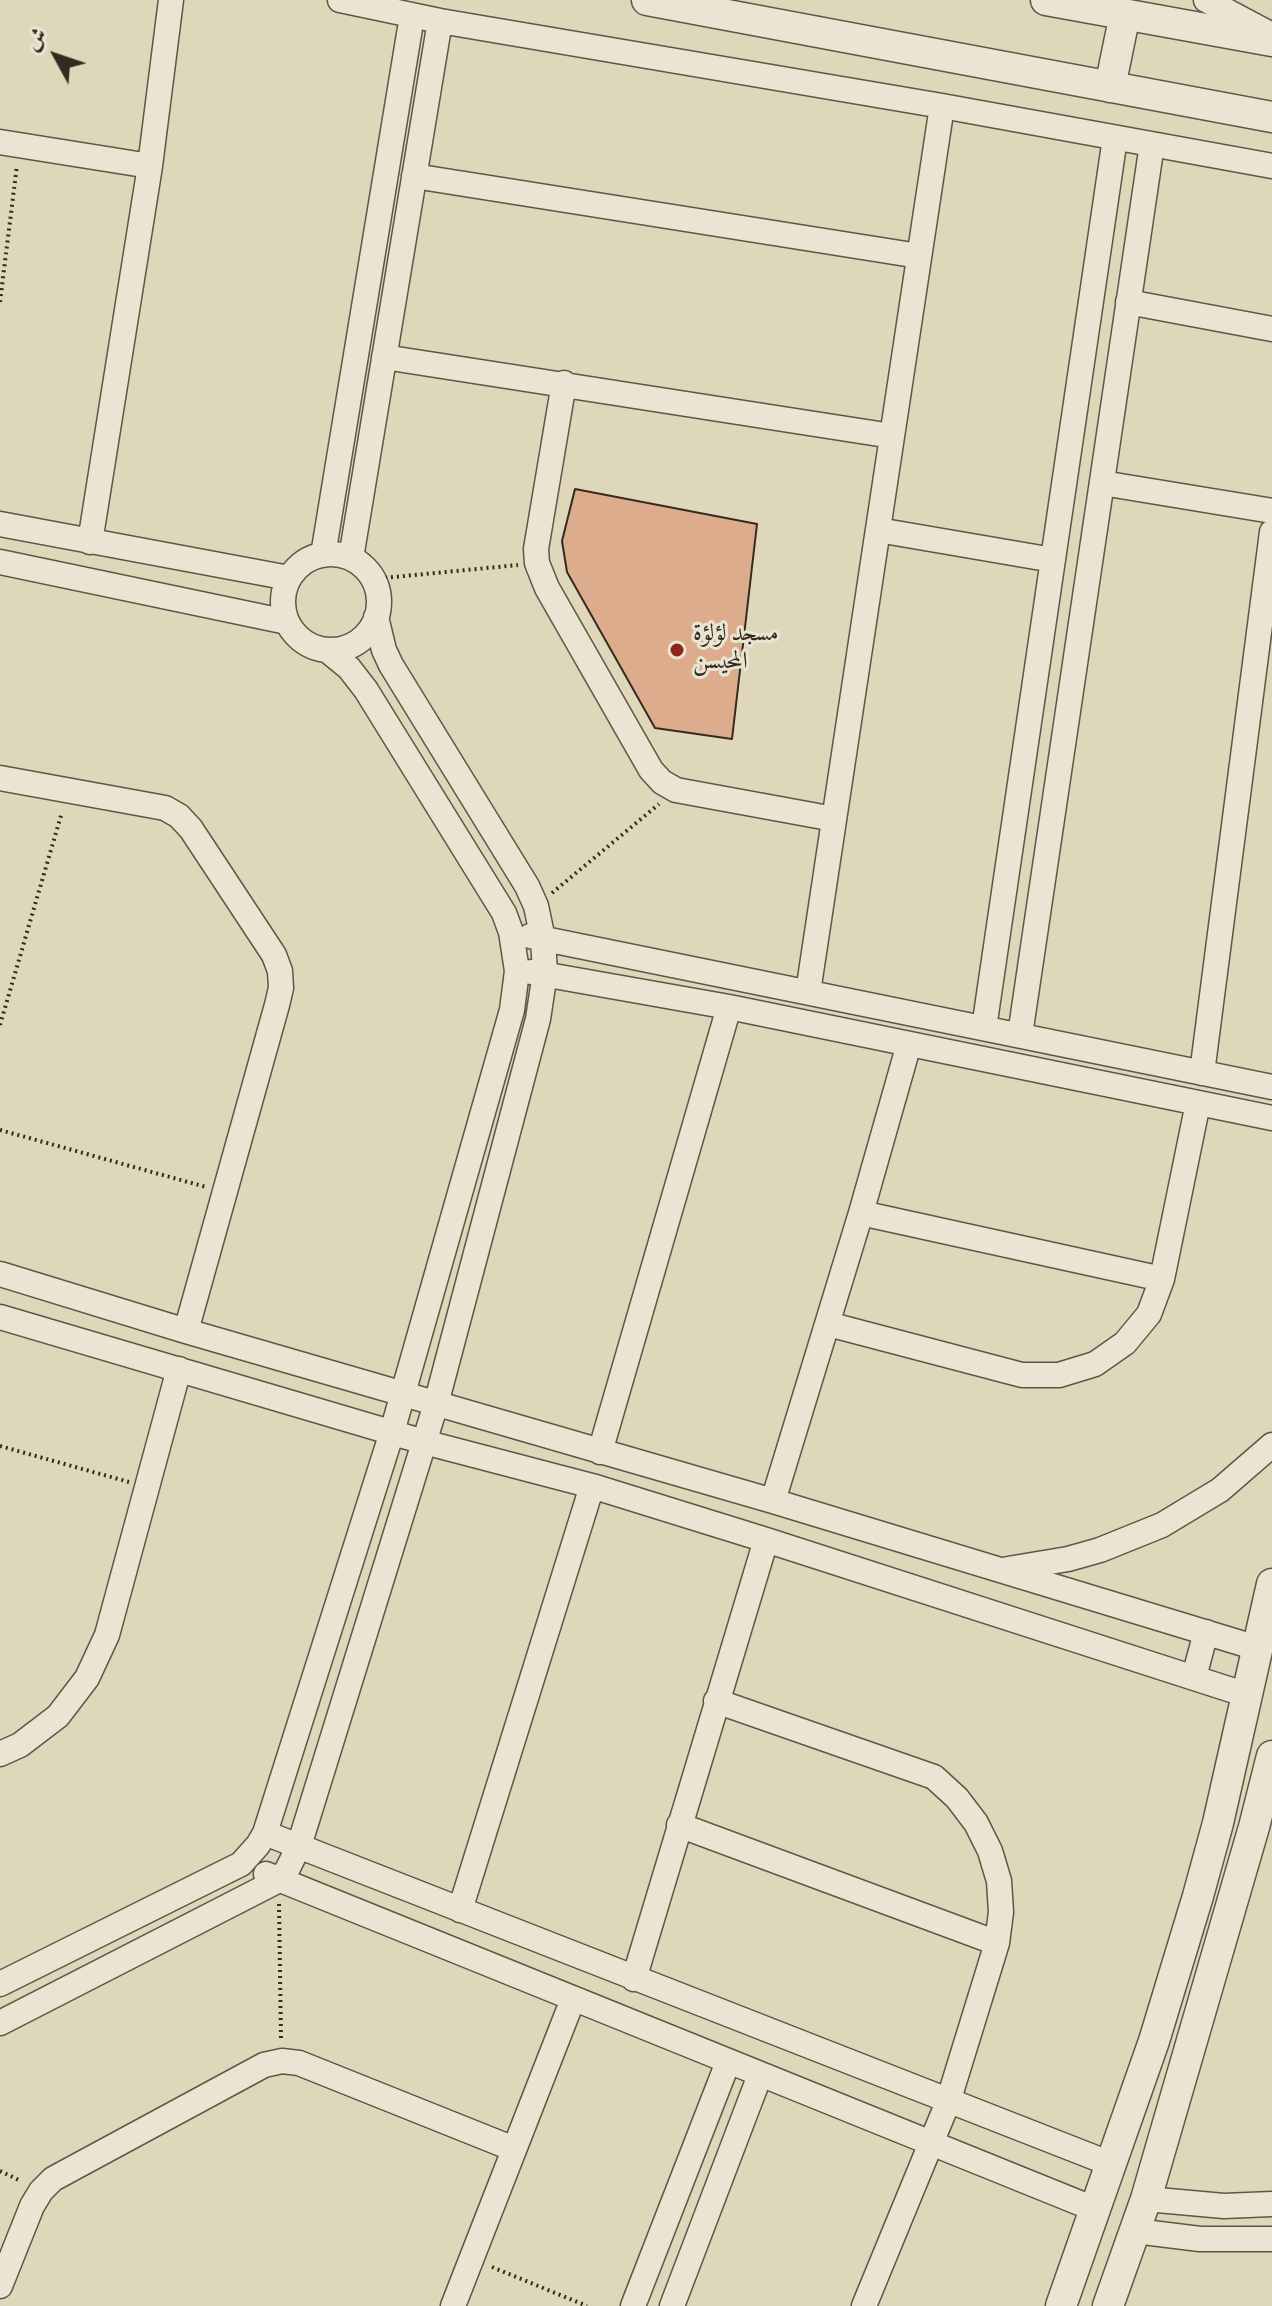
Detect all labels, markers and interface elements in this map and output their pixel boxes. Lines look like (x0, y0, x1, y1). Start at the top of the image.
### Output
north arrow (16, 16, 96, 96)
text: ش (18, 22, 56, 59)
place label: مسجد لؤلؤة المحيسن (693, 622, 779, 678)
marker: مسجد لؤلؤة المحيسن (668, 641, 686, 659)

